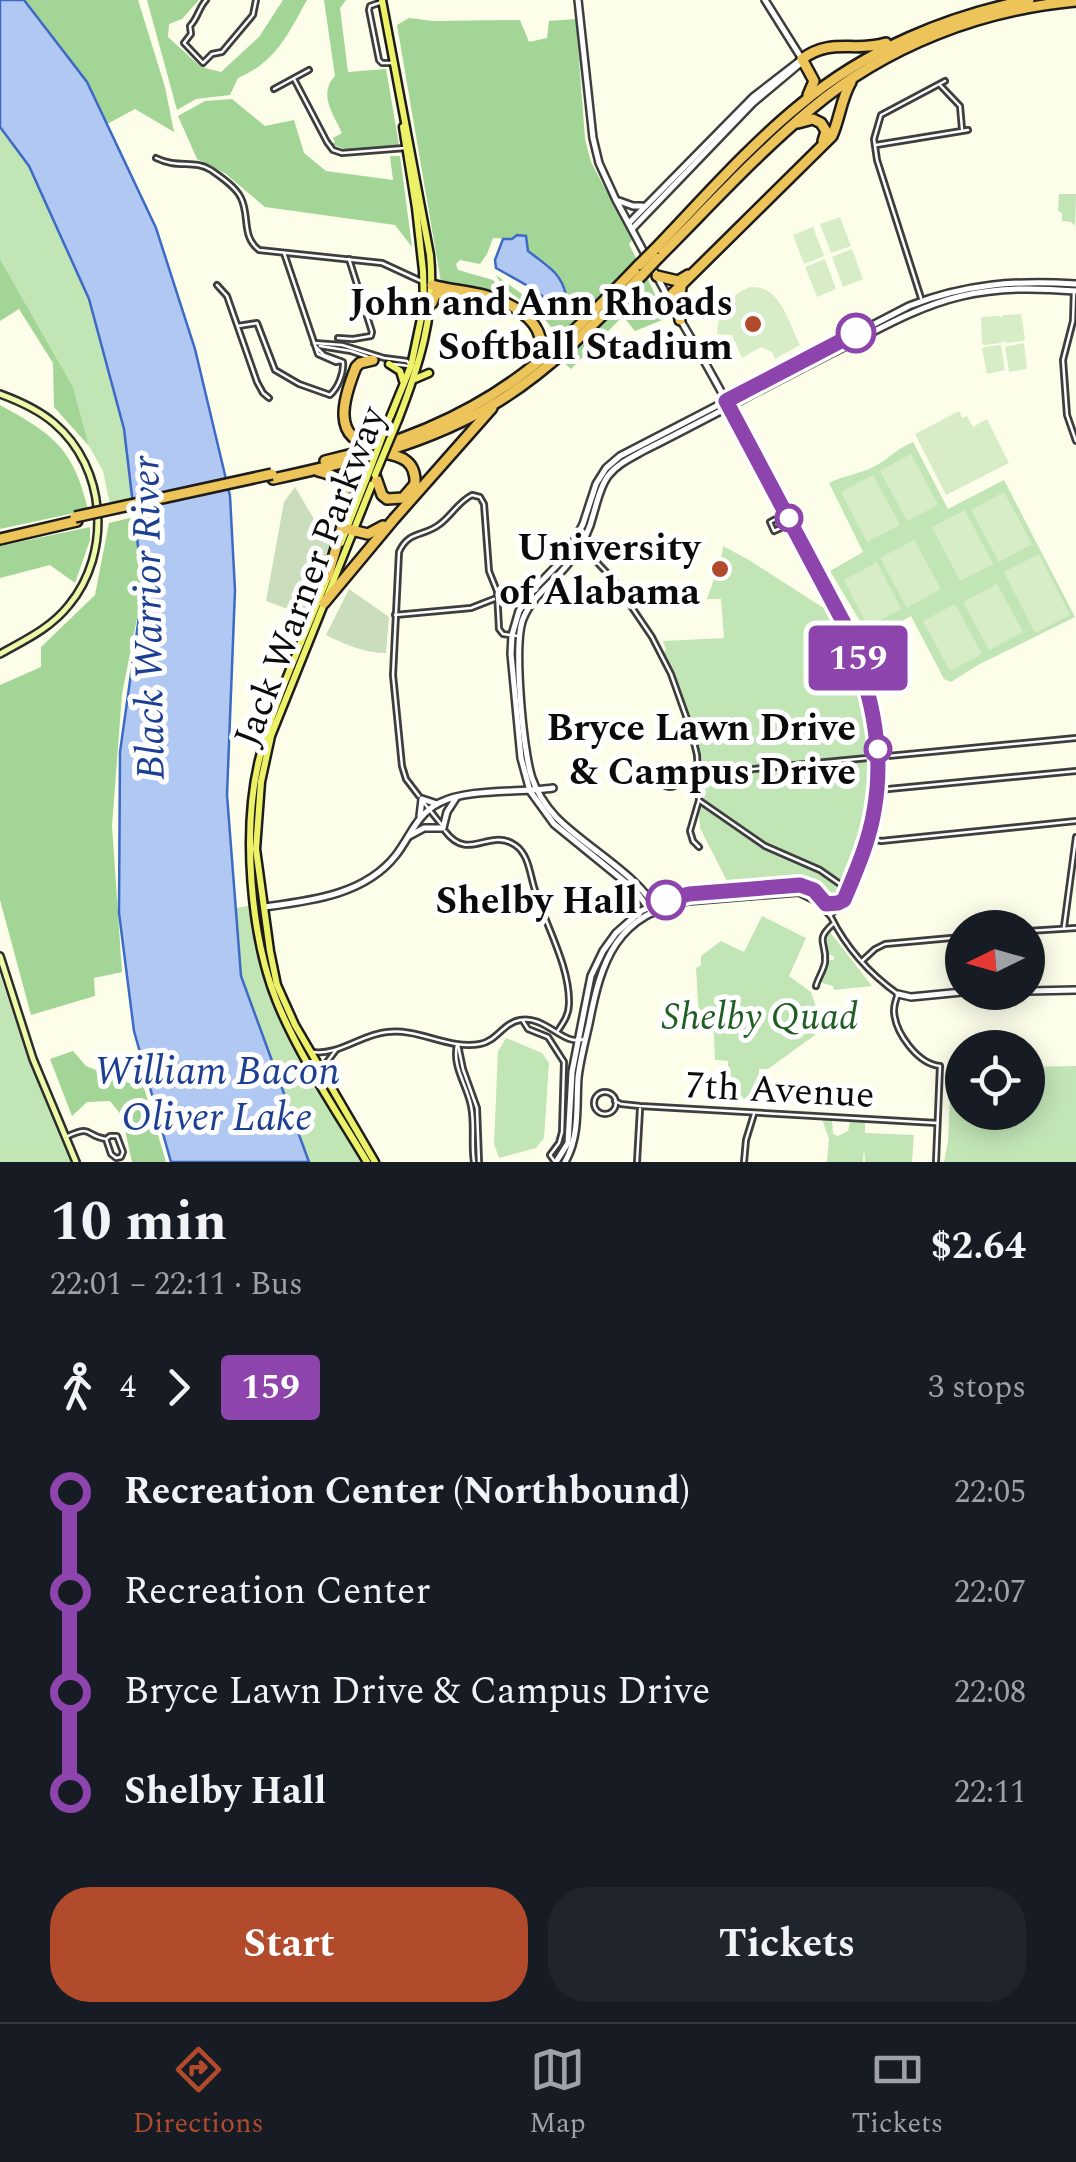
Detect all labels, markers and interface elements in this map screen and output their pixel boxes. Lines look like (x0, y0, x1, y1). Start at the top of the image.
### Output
place label: John and Ann Rhoads Softball Stadium (349, 275, 733, 377)
marker: John and Ann Rhoads Softball Stadium (742, 313, 764, 335)
unlabelled marker (837, 314, 875, 352)
street label: Jack Warner Parkway (219, 397, 403, 755)
water label: Black Warrior River (116, 454, 183, 781)
unlabelled marker (776, 505, 802, 531)
place label: University of Alabama (499, 520, 702, 622)
marker: University of Alabama (709, 558, 731, 580)
line badge: 159 (800, 626, 916, 690)
text: 159 (829, 632, 887, 685)
place label: Bryce Lawn Drive & Campus Drive (546, 700, 856, 802)
marker: Bryce Lawn Drive & Campus Drive (865, 736, 891, 762)
place label: Shelby Hall (436, 873, 638, 931)
marker: Shelby Hall (647, 881, 685, 919)
north arrow (945, 910, 1045, 1010)
map controls (945, 910, 1045, 1130)
park label: Shelby Quad (662, 989, 858, 1047)
button: locate (945, 1030, 1045, 1130)
water label: William Bacon Oliver Lake (94, 1042, 340, 1149)
street label: 7th Avenue (684, 1057, 876, 1125)
text: 10 min (50, 1181, 227, 1264)
text: $2.64 (931, 1218, 1026, 1276)
text: 22:01 – 22:11 · Bus (50, 1260, 303, 1309)
icon: walk (50, 1360, 105, 1415)
icon: forward (151, 1360, 206, 1415)
text: 159 (241, 1361, 300, 1414)
text: 4 (120, 1363, 136, 1412)
text: 3 stops (928, 1363, 1026, 1412)
text: Recreation Center (Northbound) (124, 1463, 690, 1521)
text: 22:05 (954, 1468, 1026, 1517)
text: Recreation Center (124, 1563, 430, 1621)
text: 22:07 (954, 1568, 1026, 1617)
text: Bryce Lawn Drive & Campus Drive (124, 1663, 710, 1721)
text: 22:08 (954, 1668, 1026, 1717)
text: Shelby Hall (124, 1763, 326, 1821)
text: 22:11 (954, 1768, 1026, 1817)
button: Start (50, 1887, 528, 2002)
button: Tickets (548, 1887, 1026, 2002)
tab: Directions (133, 2042, 264, 2145)
tab: Map (529, 2042, 586, 2145)
tab: Tickets (851, 2042, 943, 2145)

